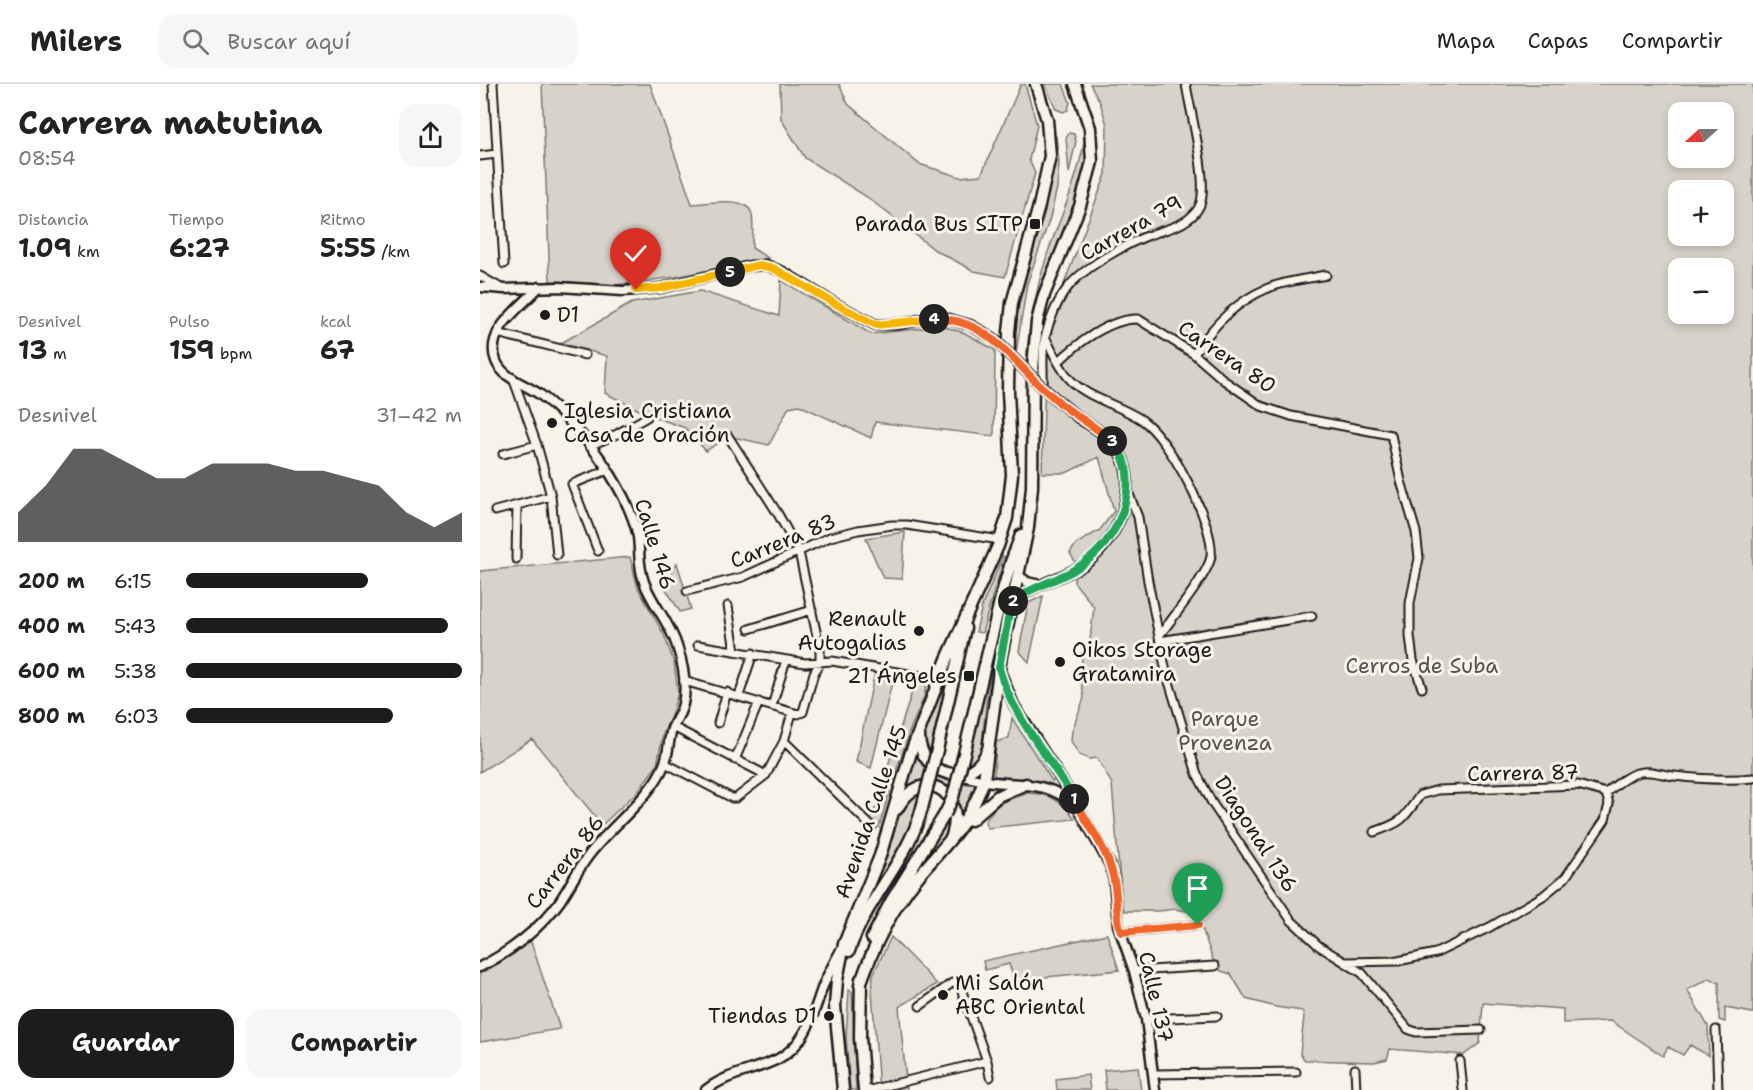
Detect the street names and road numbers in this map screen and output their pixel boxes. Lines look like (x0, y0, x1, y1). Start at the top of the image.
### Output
street label: Carrera 79 (1075, 189, 1187, 267)
street label: Carrera 80 (1172, 314, 1282, 400)
street label: Calle 146 (628, 495, 682, 593)
street label: Carrera 83 (726, 507, 840, 575)
street label: Avenida Calle 145 (828, 722, 914, 902)
street label: Carrera 87 (1467, 758, 1579, 788)
street label: Diagonal 136 (1208, 770, 1304, 898)
street label: Carrera 86 (519, 809, 611, 915)
street label: Calle 137 (1132, 949, 1180, 1045)

